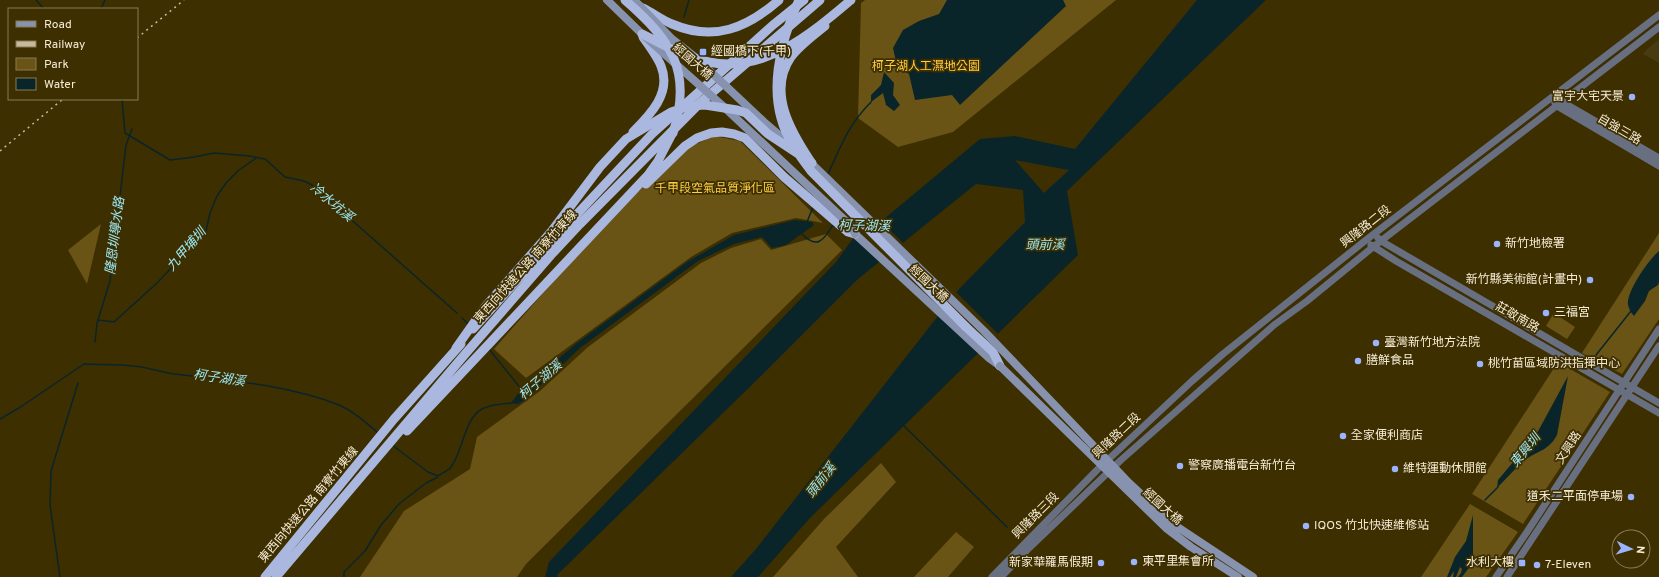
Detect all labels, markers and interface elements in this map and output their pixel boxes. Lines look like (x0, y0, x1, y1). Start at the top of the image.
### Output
legend (8, 8, 138, 100)
text: Road (44, 17, 72, 33)
text: Railway (44, 37, 85, 53)
street label: 經國大橋 (669, 40, 715, 84)
place label: 經國橋下(千甲) (711, 44, 791, 60)
marker: 經國橋下(千甲) (698, 47, 708, 57)
text: Park (44, 57, 69, 73)
park label: 柯子湖人工濕地公園 (872, 59, 980, 75)
text: Water (44, 77, 76, 93)
place label: 富宇大宅天景 (1552, 89, 1624, 105)
marker: 富宇大宅天景 (1627, 92, 1637, 102)
street label: 自強三路 (1594, 111, 1644, 149)
water label: 冷水坑溪 (306, 179, 358, 227)
park label: 千甲段空氣品質淨化區 (655, 181, 775, 197)
water label: 隆恩圳導水路 (103, 195, 129, 276)
street label: 興隆路二段 (1337, 202, 1395, 252)
street label: 東西向快速公路 南寮竹東線 (471, 207, 581, 327)
water label: 柯子湖溪 (838, 219, 892, 235)
water label: 九甲埔圳 (164, 224, 211, 275)
place label: 新竹地檢署 (1505, 236, 1565, 252)
water label: 頭前溪 (1025, 238, 1066, 254)
marker: 新竹地檢署 (1492, 239, 1502, 249)
street label: 經國大橋 (905, 262, 951, 306)
place label: 新竹縣美術館(計畫中) (1466, 272, 1582, 288)
marker: 新竹縣美術館(計畫中) (1585, 275, 1595, 285)
street label: 莊敬南路 (1492, 299, 1542, 337)
place label: 三福宮 (1554, 305, 1590, 321)
marker: 三福宮 (1541, 308, 1551, 318)
place label: 臺灣新竹地方法院 (1384, 335, 1480, 351)
marker: 臺灣新竹地方法院 (1371, 338, 1381, 348)
place label: 膳鮮食品 (1366, 353, 1414, 369)
marker: 膳鮮食品 (1353, 356, 1363, 366)
place label: 桃竹苗區域防洪指揮中心 (1488, 356, 1620, 372)
water label: 柯子湖溪 (516, 357, 567, 404)
marker: 桃竹苗區域防洪指揮中心 (1475, 359, 1485, 369)
water label: 柯子湖溪 (192, 367, 248, 391)
street label: 興隆路二段 (1090, 410, 1144, 462)
place label: 全家便利商店 (1351, 428, 1423, 444)
water label: 東興圳 (1508, 429, 1546, 471)
street label: 文興路 (1552, 429, 1586, 467)
marker: 全家便利商店 (1338, 431, 1348, 441)
street label: 東西向快速公路 南寮竹東線 (256, 444, 362, 566)
place label: 警察廣播電台新竹台 (1188, 458, 1296, 474)
water label: 頭前溪 (804, 459, 842, 501)
marker: 警察廣播電台新竹台 (1175, 461, 1185, 471)
place label: 維特運動休閒館 (1403, 461, 1487, 477)
marker: 維特運動休閒館 (1390, 464, 1400, 474)
street label: 經國大橋 (1139, 485, 1185, 529)
street label: 興隆路三段 (1009, 489, 1063, 543)
place label: 道禾二平面停車場 (1527, 489, 1623, 505)
marker: 道禾二平面停車場 (1626, 492, 1636, 502)
place label: IQOS 竹北快速維修站 (1314, 518, 1429, 534)
marker: IQOS 竹北快速維修站 (1301, 521, 1311, 531)
north arrow (1611, 529, 1651, 569)
text: N (1633, 545, 1647, 554)
place label: 東平里集會所 (1142, 554, 1214, 570)
place label: 新家華羅馬假期 (1009, 555, 1093, 571)
place label: 水利大樓 (1466, 555, 1514, 571)
marker: 東平里集會所 (1129, 557, 1139, 567)
place label: 7-Eleven (1545, 557, 1591, 573)
marker: 新家華羅馬假期 (1096, 558, 1106, 568)
marker: 水利大樓 (1517, 558, 1527, 568)
marker: 7-Eleven (1532, 560, 1542, 570)

